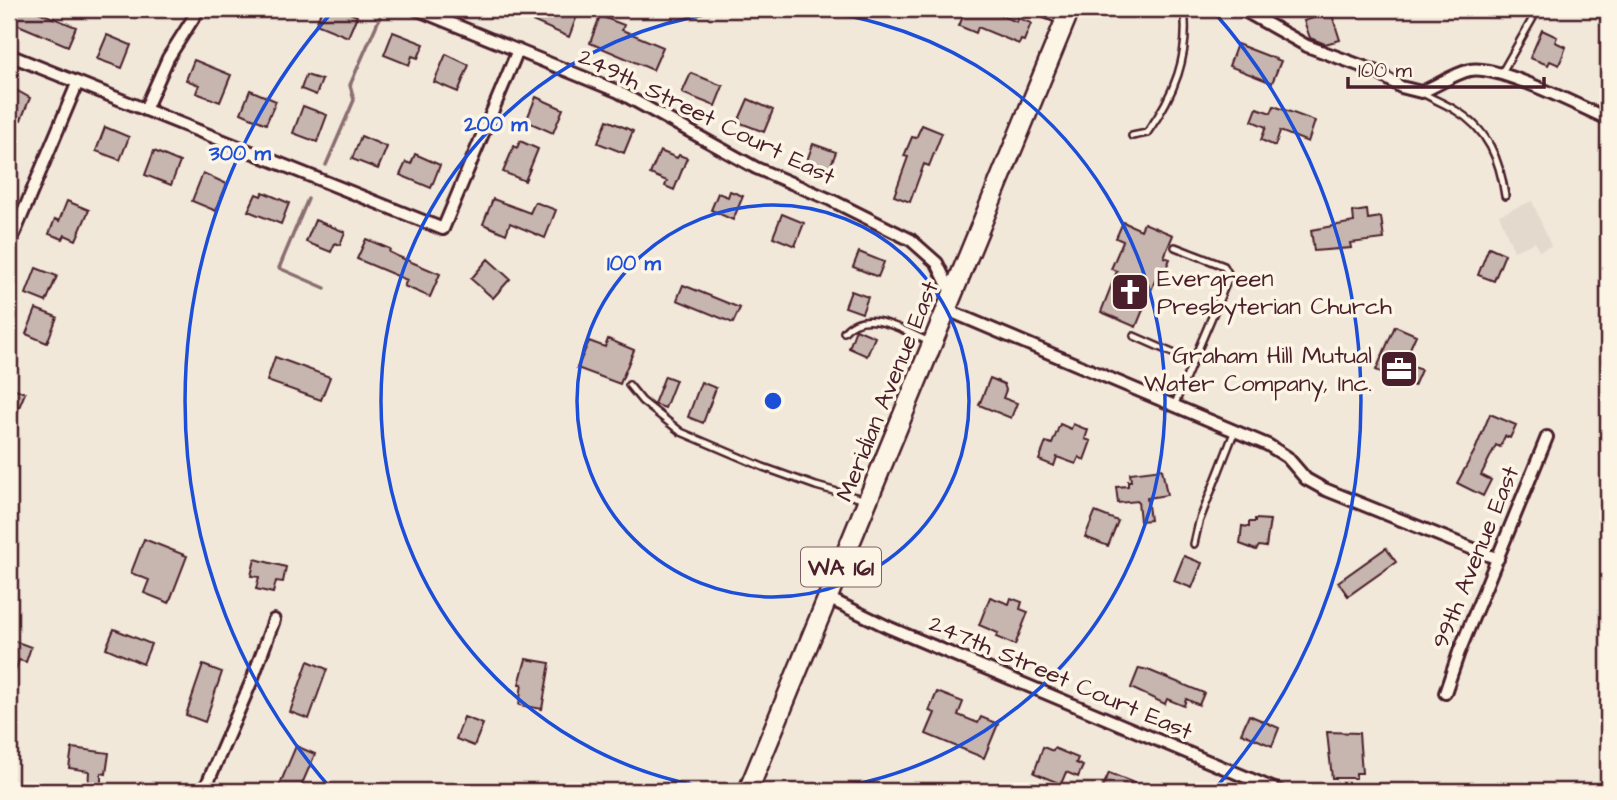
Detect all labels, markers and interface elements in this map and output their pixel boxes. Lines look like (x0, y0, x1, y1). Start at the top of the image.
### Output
street label: 249th Street Court East (572, 40, 841, 194)
scale bar (1348, 46, 1544, 90)
text: 100 m (1358, 56, 1413, 85)
text: 200 m (463, 110, 528, 139)
text: 300 m (208, 139, 272, 168)
text: 100 m (607, 249, 662, 278)
place label: Evergreen Presbyterian Church (1157, 262, 1392, 325)
church icon: Evergreen Presbyterian Church (1109, 271, 1151, 313)
street label: Meridian Avenue East (828, 276, 948, 507)
place label: Graham Hill Mutual Water Company, Inc. (1144, 339, 1372, 402)
office icon: Graham Hill Mutual Water Company, Inc. (1378, 348, 1420, 390)
centre of rings (761, 389, 785, 413)
street label: 99th Avenue East (1424, 461, 1528, 654)
road number: WA 161 (801, 548, 881, 586)
street label: 247th Street Court East (924, 607, 1198, 749)

